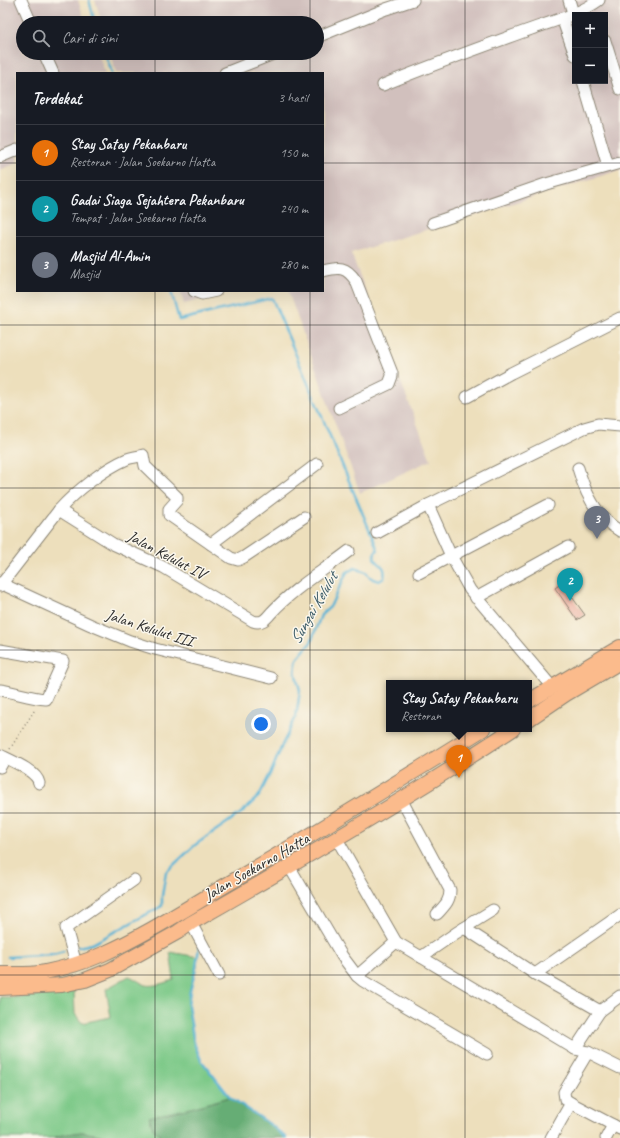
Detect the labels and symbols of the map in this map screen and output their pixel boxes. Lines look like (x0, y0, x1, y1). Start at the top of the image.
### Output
pin: 3 (584, 506, 610, 539)
street label: Jalan Kelulut IV (123, 525, 212, 585)
water label: Sungai Kelulut (285, 566, 344, 648)
pin: 2 (557, 568, 583, 601)
street label: Jalan Kelulut III (103, 604, 199, 653)
your location (251, 714, 271, 734)
pin: 1 (446, 745, 472, 778)
street label: Jalan Soekarno Hatta (199, 828, 314, 906)

